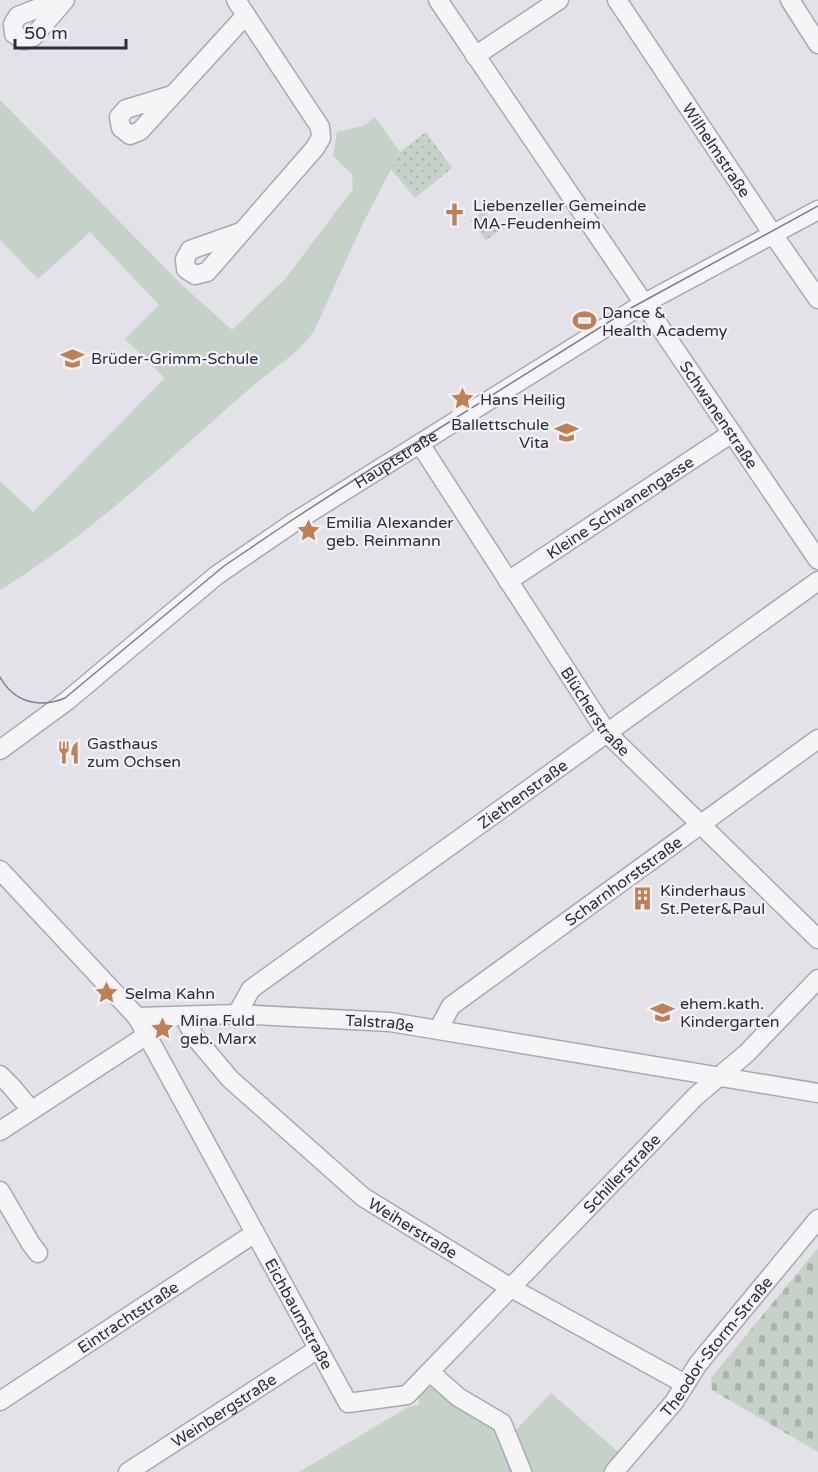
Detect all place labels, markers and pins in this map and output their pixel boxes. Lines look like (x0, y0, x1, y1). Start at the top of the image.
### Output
place label: Liebenzeller Gemeinde MA-Feudenheim (473, 196, 646, 234)
church icon: Liebenzeller Gemeinde MA-Feudenheim (442, 201, 468, 227)
place label: Dance & Health Academy (602, 303, 728, 341)
sports icon: Dance & Health Academy (571, 308, 597, 334)
school or university icon: Brüder-Grimm-Schule (60, 345, 86, 371)
place label: Brüder-Grimm-Schule (91, 349, 258, 369)
place icon: Hans Heilig (449, 386, 475, 412)
place label: Hans Heilig (480, 390, 566, 410)
place label: Ballettschule Vita (451, 415, 549, 453)
school or university icon: Ballettschule Vita (554, 420, 580, 446)
place label: Emilia Alexander geb. Reinmann (326, 513, 454, 551)
place icon: Emilia Alexander geb. Reinmann (295, 518, 321, 544)
place label: Gasthaus zum Ochsen (87, 734, 181, 772)
restaurant icon: Gasthaus zum Ochsen (56, 739, 82, 765)
place label: Kinderhaus St.Peter&Paul (660, 881, 765, 919)
building icon: Kinderhaus St.Peter&Paul (629, 886, 655, 912)
place icon: Selma Kahn (94, 980, 120, 1006)
place label: Selma Kahn (125, 984, 215, 1004)
place label: ehem.kath. Kindergarten (680, 994, 780, 1032)
school or university icon: ehem.kath. Kindergarten (649, 999, 675, 1025)
place label: Mina Fuld geb. Marx (180, 1011, 257, 1049)
place icon: Mina Fuld geb. Marx (149, 1016, 175, 1042)

